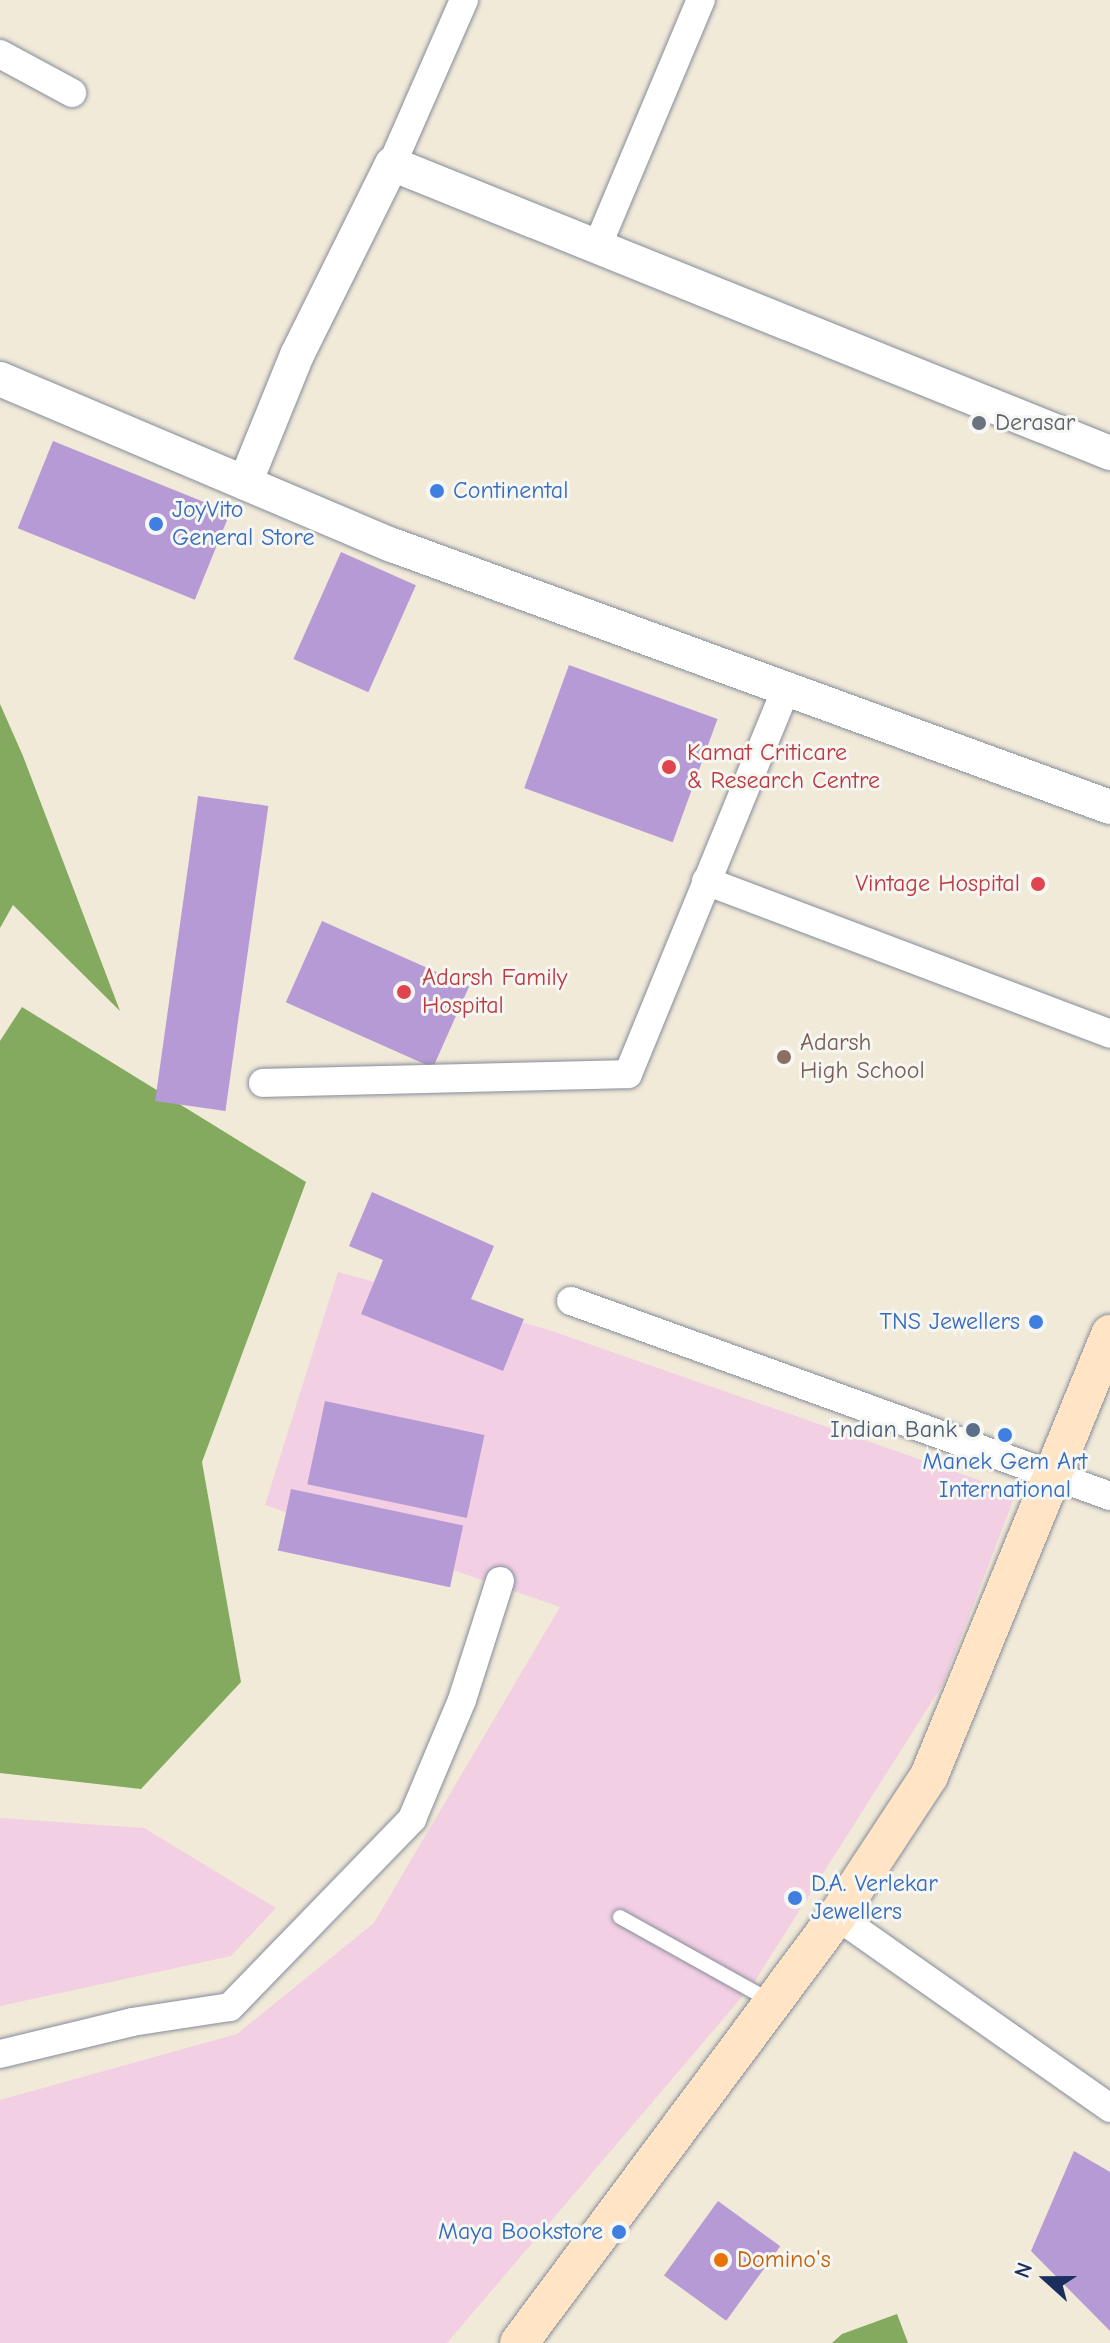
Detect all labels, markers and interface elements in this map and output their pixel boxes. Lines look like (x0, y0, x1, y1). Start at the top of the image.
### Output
place label: Derasar (995, 409, 1075, 437)
marker: Derasar (970, 414, 988, 432)
place label: Continental (453, 477, 568, 505)
marker: Continental (428, 482, 446, 500)
place label: JoyVito General Store (172, 496, 314, 552)
marker: JoyVito General Store (147, 515, 165, 533)
place label: Kamat Criticare & Research Centre (687, 739, 880, 795)
marker: Kamat Criticare & Research Centre (658, 756, 680, 778)
place label: Vintage Hospital (855, 870, 1020, 898)
marker: Vintage Hospital (1027, 873, 1049, 895)
place label: Adarsh Family Hospital (422, 964, 568, 1020)
marker: Adarsh Family Hospital (393, 981, 415, 1003)
place label: Adarsh High School (800, 1029, 925, 1085)
marker: Adarsh High School (775, 1048, 793, 1066)
place label: TNS Jewellers (879, 1308, 1020, 1336)
marker: TNS Jewellers (1027, 1313, 1045, 1331)
place label: Indian Bank (830, 1416, 957, 1444)
marker: Indian Bank (964, 1421, 982, 1439)
marker: Manek Gem Art International (996, 1426, 1014, 1444)
place label: Manek Gem Art International (923, 1448, 1087, 1504)
place label: D.A. Verlekar Jewellers (811, 1870, 938, 1926)
marker: D.A. Verlekar Jewellers (786, 1889, 804, 1907)
place label: Maya Bookstore (438, 2218, 603, 2246)
marker: Maya Bookstore (610, 2223, 628, 2241)
north arrow (1006, 2239, 1086, 2319)
place label: Domino's (737, 2246, 831, 2274)
marker: Domino's (712, 2251, 730, 2269)
text: N (1009, 2259, 1038, 2282)

